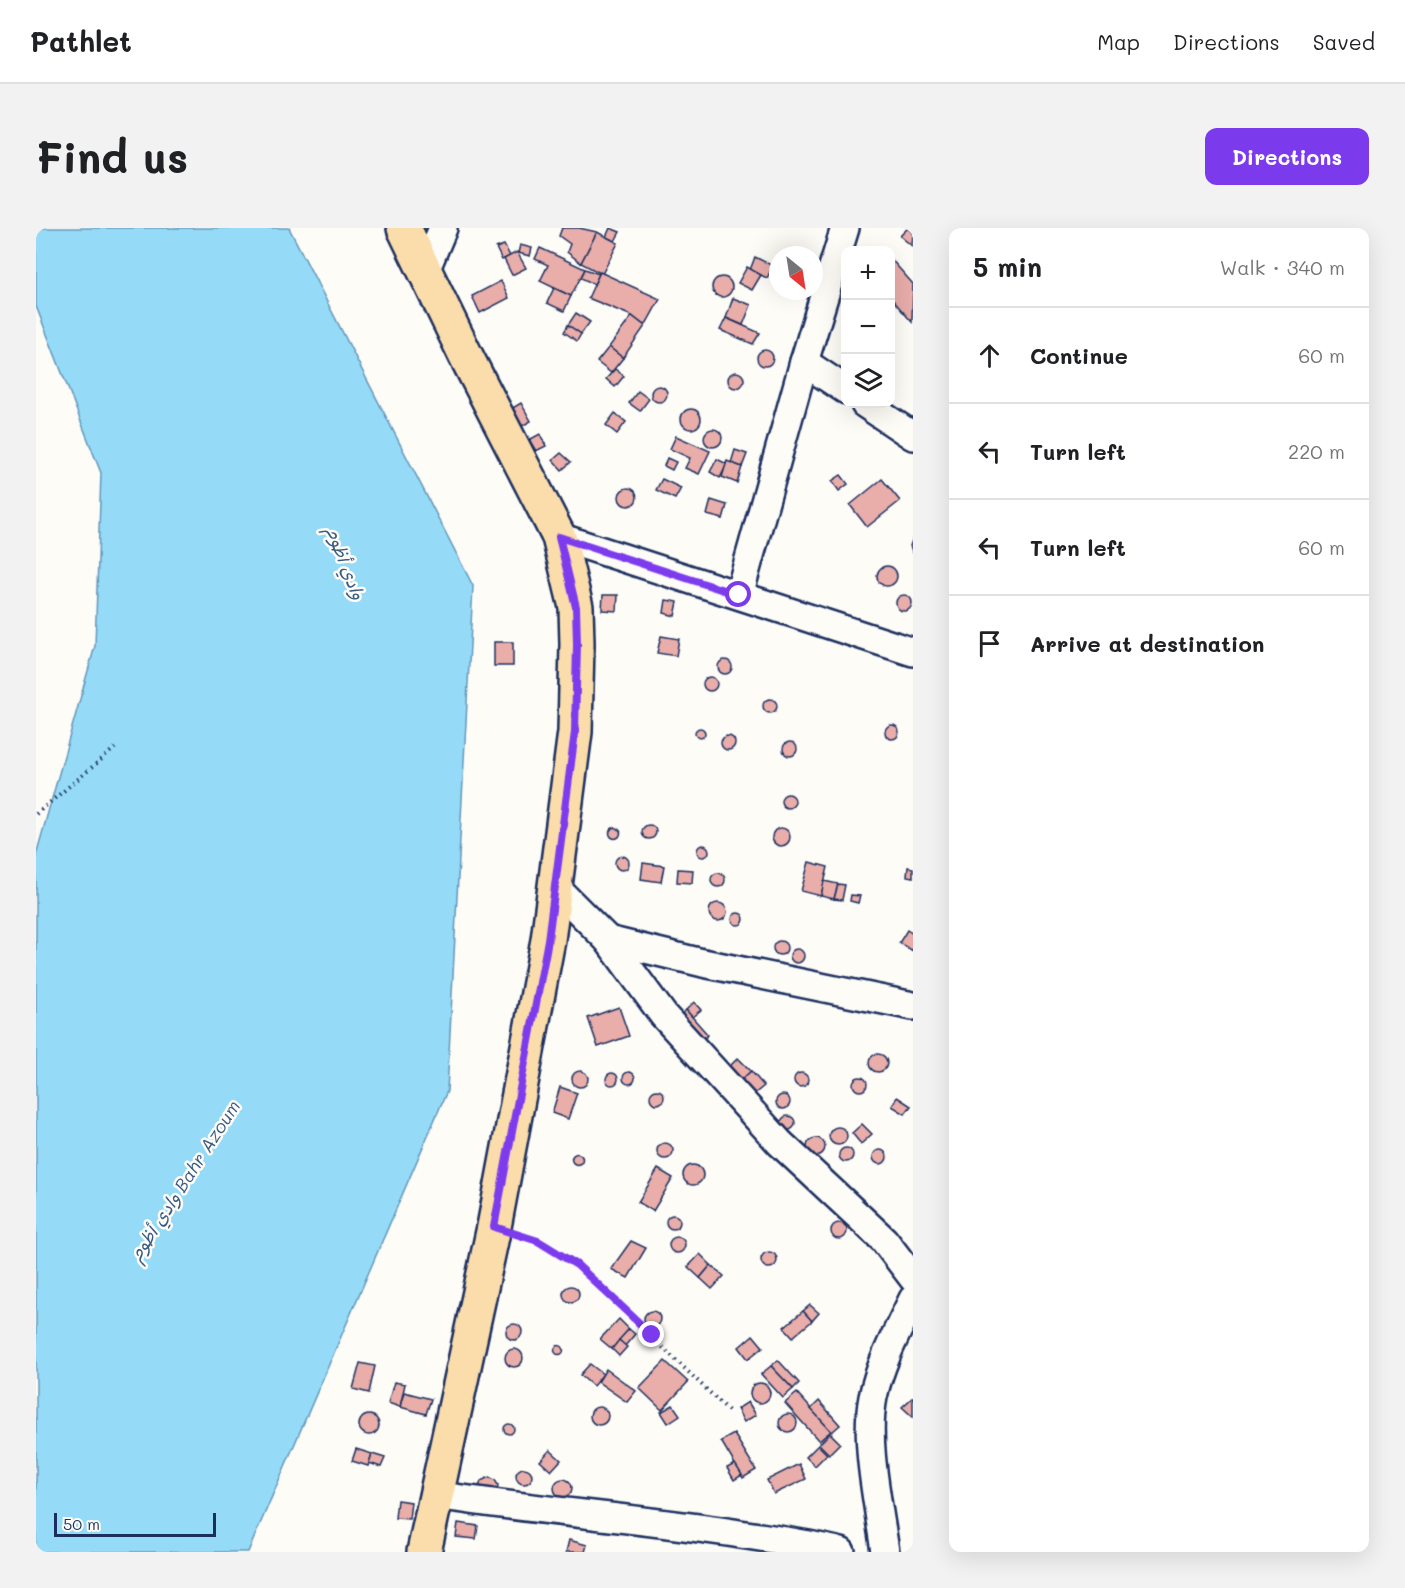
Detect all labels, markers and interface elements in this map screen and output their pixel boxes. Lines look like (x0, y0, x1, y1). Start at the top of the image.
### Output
text: Pathlet (30, 23, 132, 59)
text: Map (1097, 28, 1140, 55)
text: Directions (1173, 28, 1280, 55)
text: Saved (1313, 28, 1375, 55)
button: Directions (1205, 128, 1369, 185)
text: Find us (36, 129, 188, 184)
north arrow (769, 246, 823, 300)
map controls (841, 246, 895, 408)
button: + (841, 246, 895, 300)
text: 5 min (973, 250, 1042, 284)
text: Walk · 340 m (1220, 254, 1345, 280)
button: − (841, 300, 895, 354)
icon: ahead (973, 339, 1006, 372)
text: Continue (1030, 341, 1128, 370)
text: 60 m (1298, 342, 1345, 368)
button: layers (841, 354, 895, 408)
icon: left (973, 435, 1006, 468)
text: Turn left (1030, 437, 1126, 466)
text: 220 m (1288, 438, 1345, 464)
water label: وادي أظوم (318, 521, 371, 605)
icon: left (973, 531, 1006, 564)
text: Turn left (1030, 533, 1126, 562)
text: 60 m (1298, 534, 1345, 560)
route start (725, 581, 751, 607)
icon: arrive (973, 627, 1006, 660)
text: Arrive at destination (1030, 629, 1265, 658)
water label: وادي أظوم Bahr Azoum (123, 1095, 248, 1268)
route end (638, 1321, 664, 1347)
scale bar (54, 1510, 216, 1538)
text: 50 m (63, 1513, 100, 1534)

